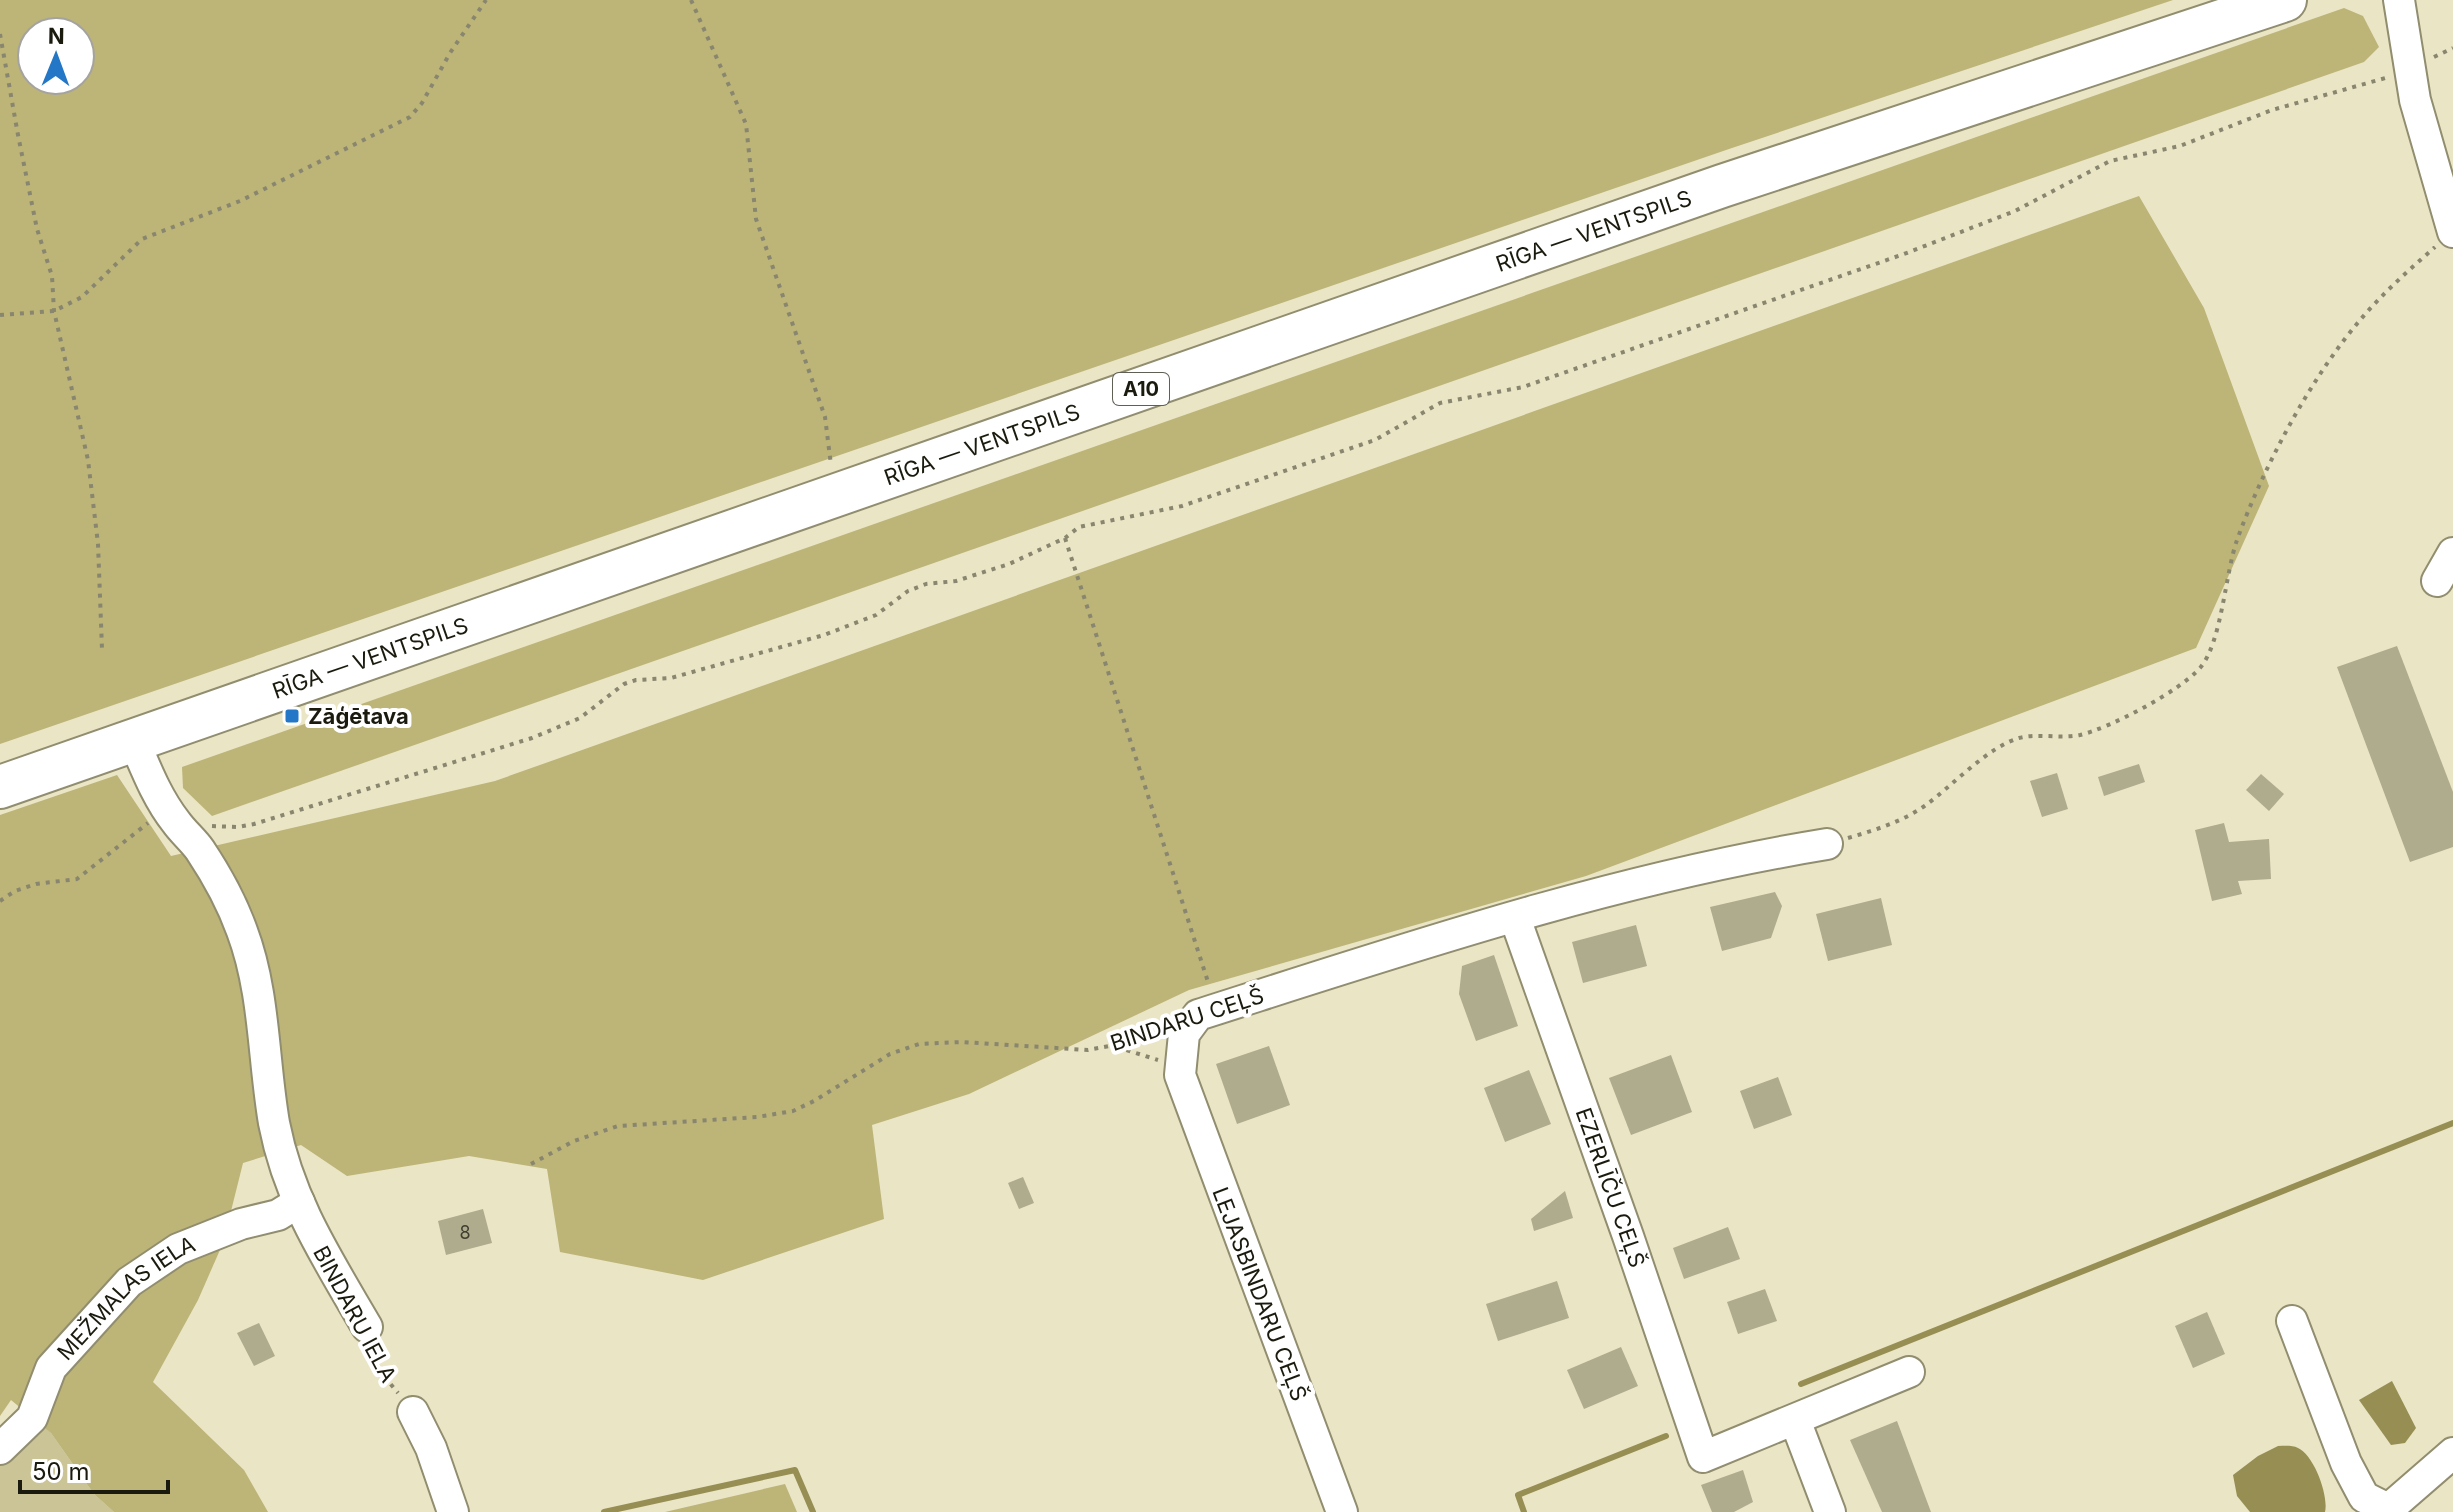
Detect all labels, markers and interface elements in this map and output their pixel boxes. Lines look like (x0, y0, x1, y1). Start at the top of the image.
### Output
north arrow (16, 16, 96, 96)
text: N (48, 23, 65, 49)
street label: RĪGA — VENTSPILS (1492, 185, 1695, 277)
road number: A10 (1113, 373, 1169, 405)
street label: RĪGA — VENTSPILS (881, 398, 1083, 490)
street label: RĪGA — VENTSPILS (269, 612, 471, 704)
place label: Zāģētava (308, 703, 409, 729)
marker: Zāģētava (283, 707, 301, 725)
street label: BINDARU CEĻŠ (1107, 982, 1267, 1057)
street label: EZERLĪČU CEĻŠ (1570, 1104, 1651, 1271)
street label: LEJASBINDARU CEĻŠ (1206, 1183, 1313, 1405)
house number: 8 (459, 1222, 471, 1243)
street label: MEŽMALAS IELA (52, 1231, 199, 1365)
street label: BINDARU IELA (308, 1241, 402, 1387)
scale bar (20, 1444, 168, 1494)
text: 50 m (32, 1457, 90, 1486)

